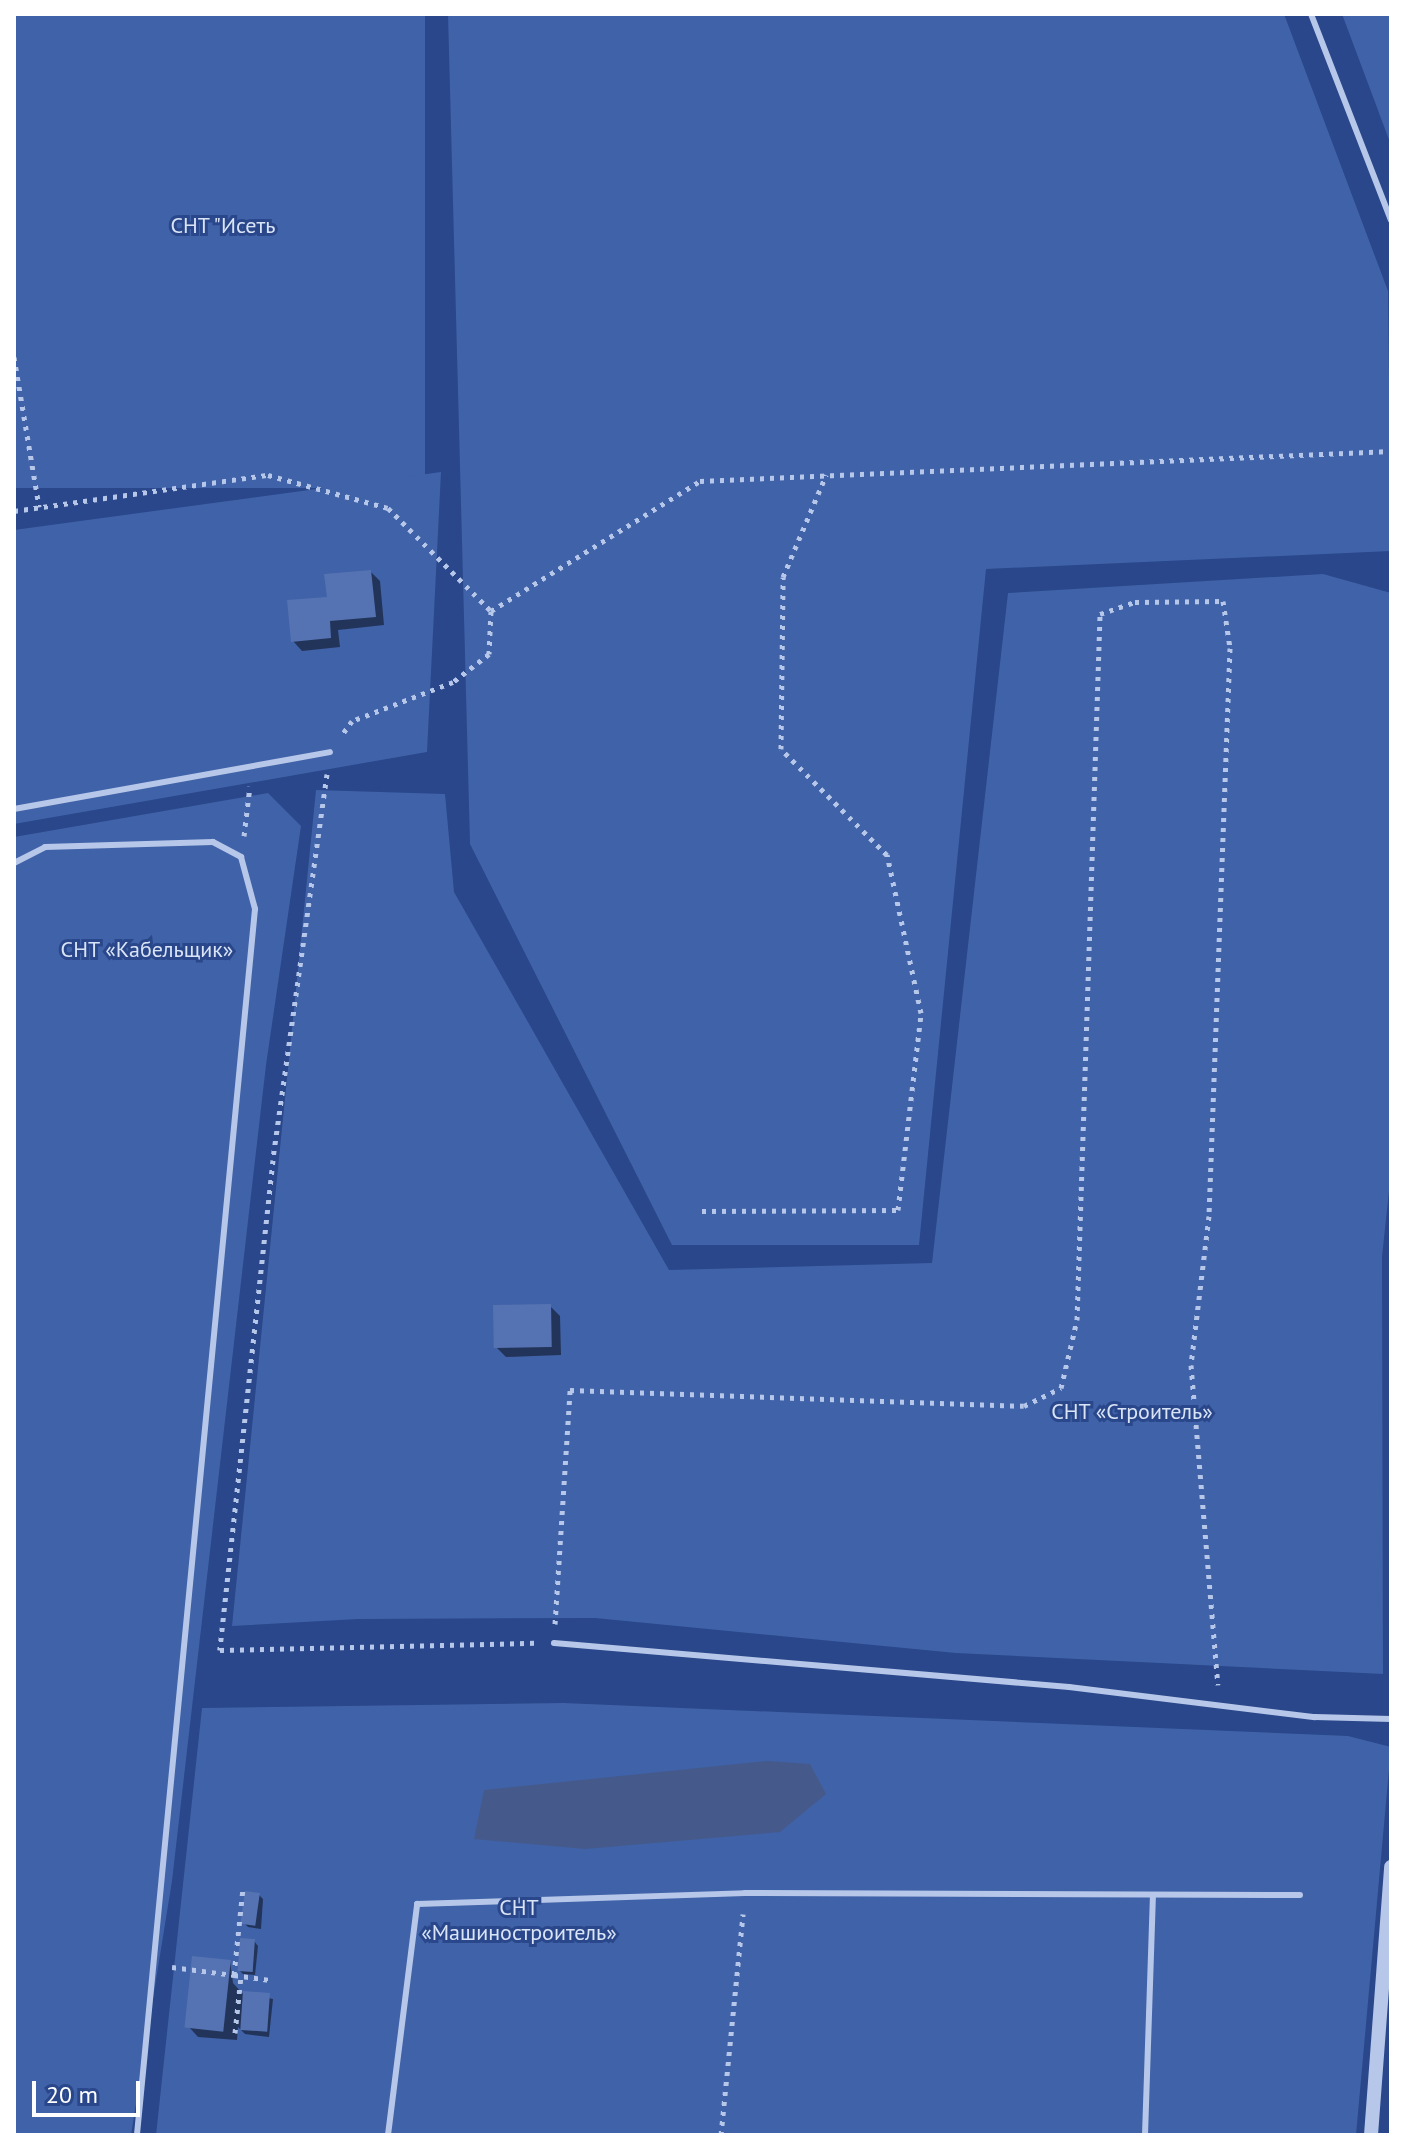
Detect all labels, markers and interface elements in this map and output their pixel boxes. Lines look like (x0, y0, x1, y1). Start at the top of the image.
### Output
park label: СНТ "Исеть (169, 213, 277, 239)
park label: СНТ «Кабельщик» (60, 937, 234, 963)
park label: СНТ «Строитель» (1051, 1399, 1213, 1425)
park label: СНТ «Машиностроитель» (421, 1894, 617, 1946)
scale bar (36, 2065, 144, 2115)
text: 20 m (46, 2079, 98, 2110)

